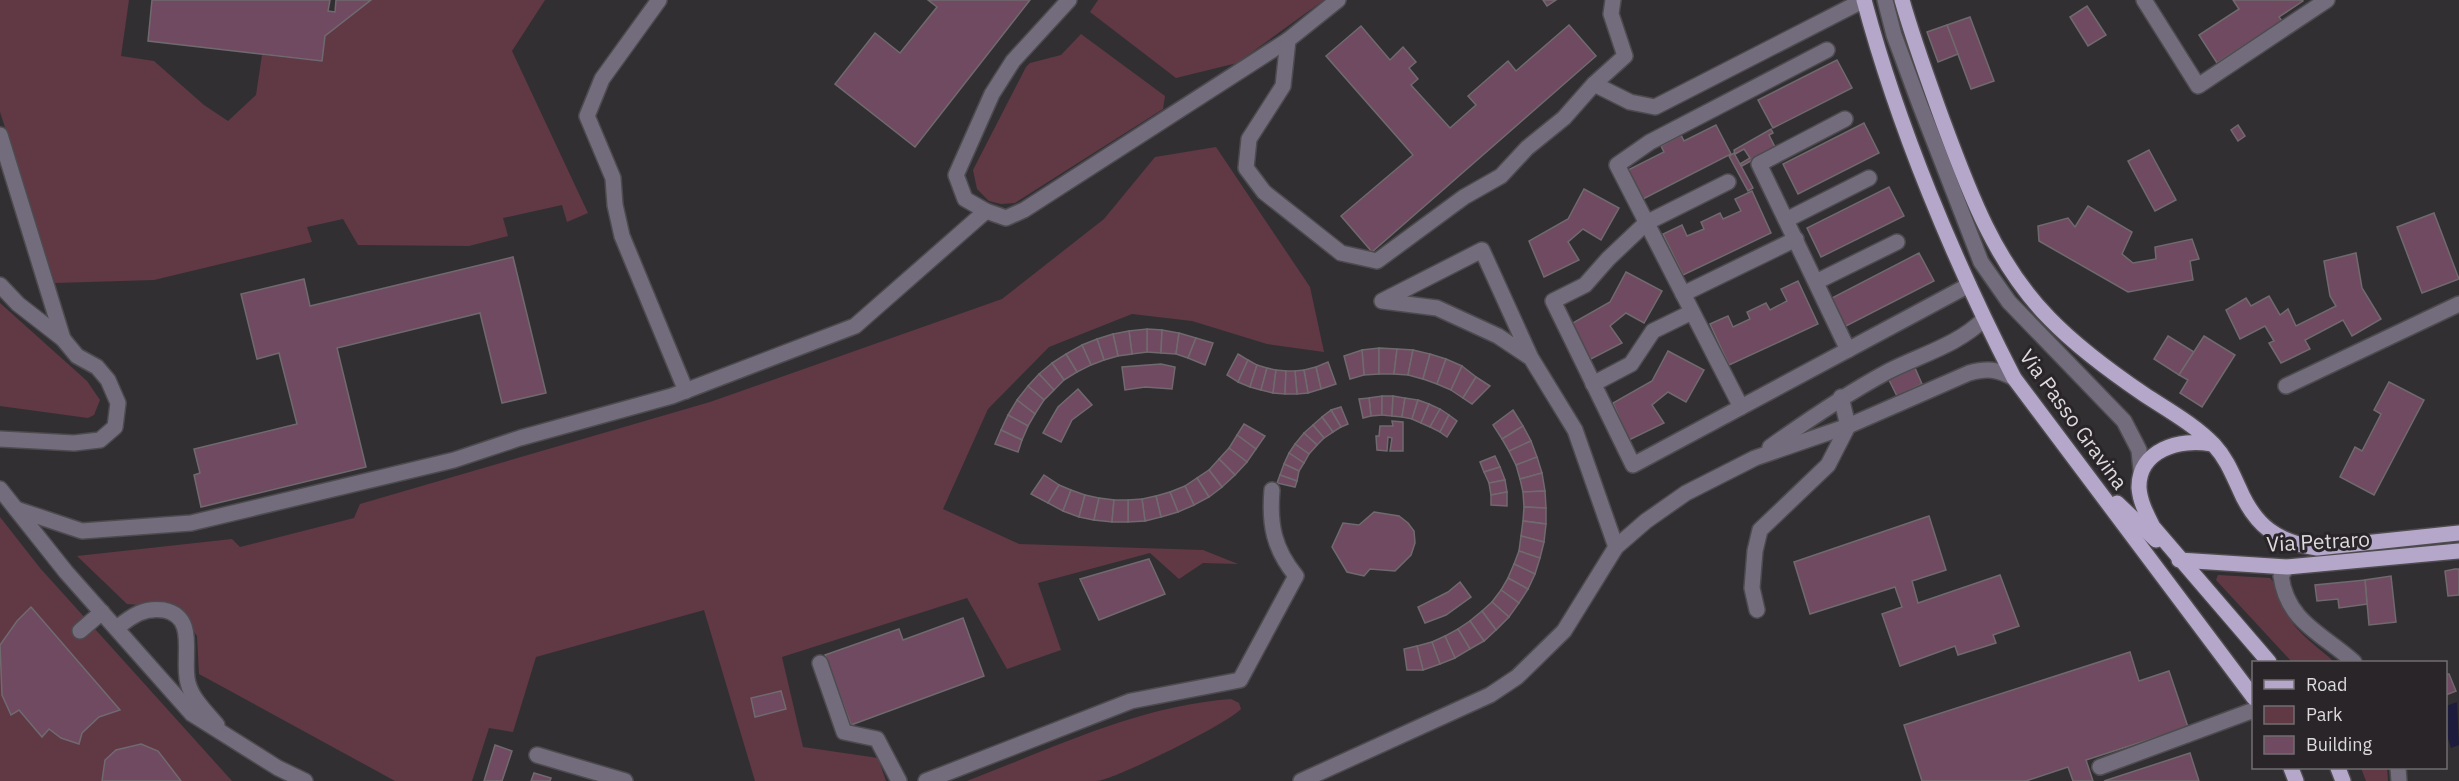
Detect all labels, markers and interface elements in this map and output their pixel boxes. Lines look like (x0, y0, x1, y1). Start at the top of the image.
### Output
street label: Via Passo Gravina (2014, 343, 2134, 495)
street label: Via Petraro (2266, 524, 2370, 558)
legend (2252, 661, 2447, 769)
text: Road (2306, 673, 2347, 696)
text: Park (2306, 703, 2343, 726)
text: Building (2306, 733, 2373, 756)

